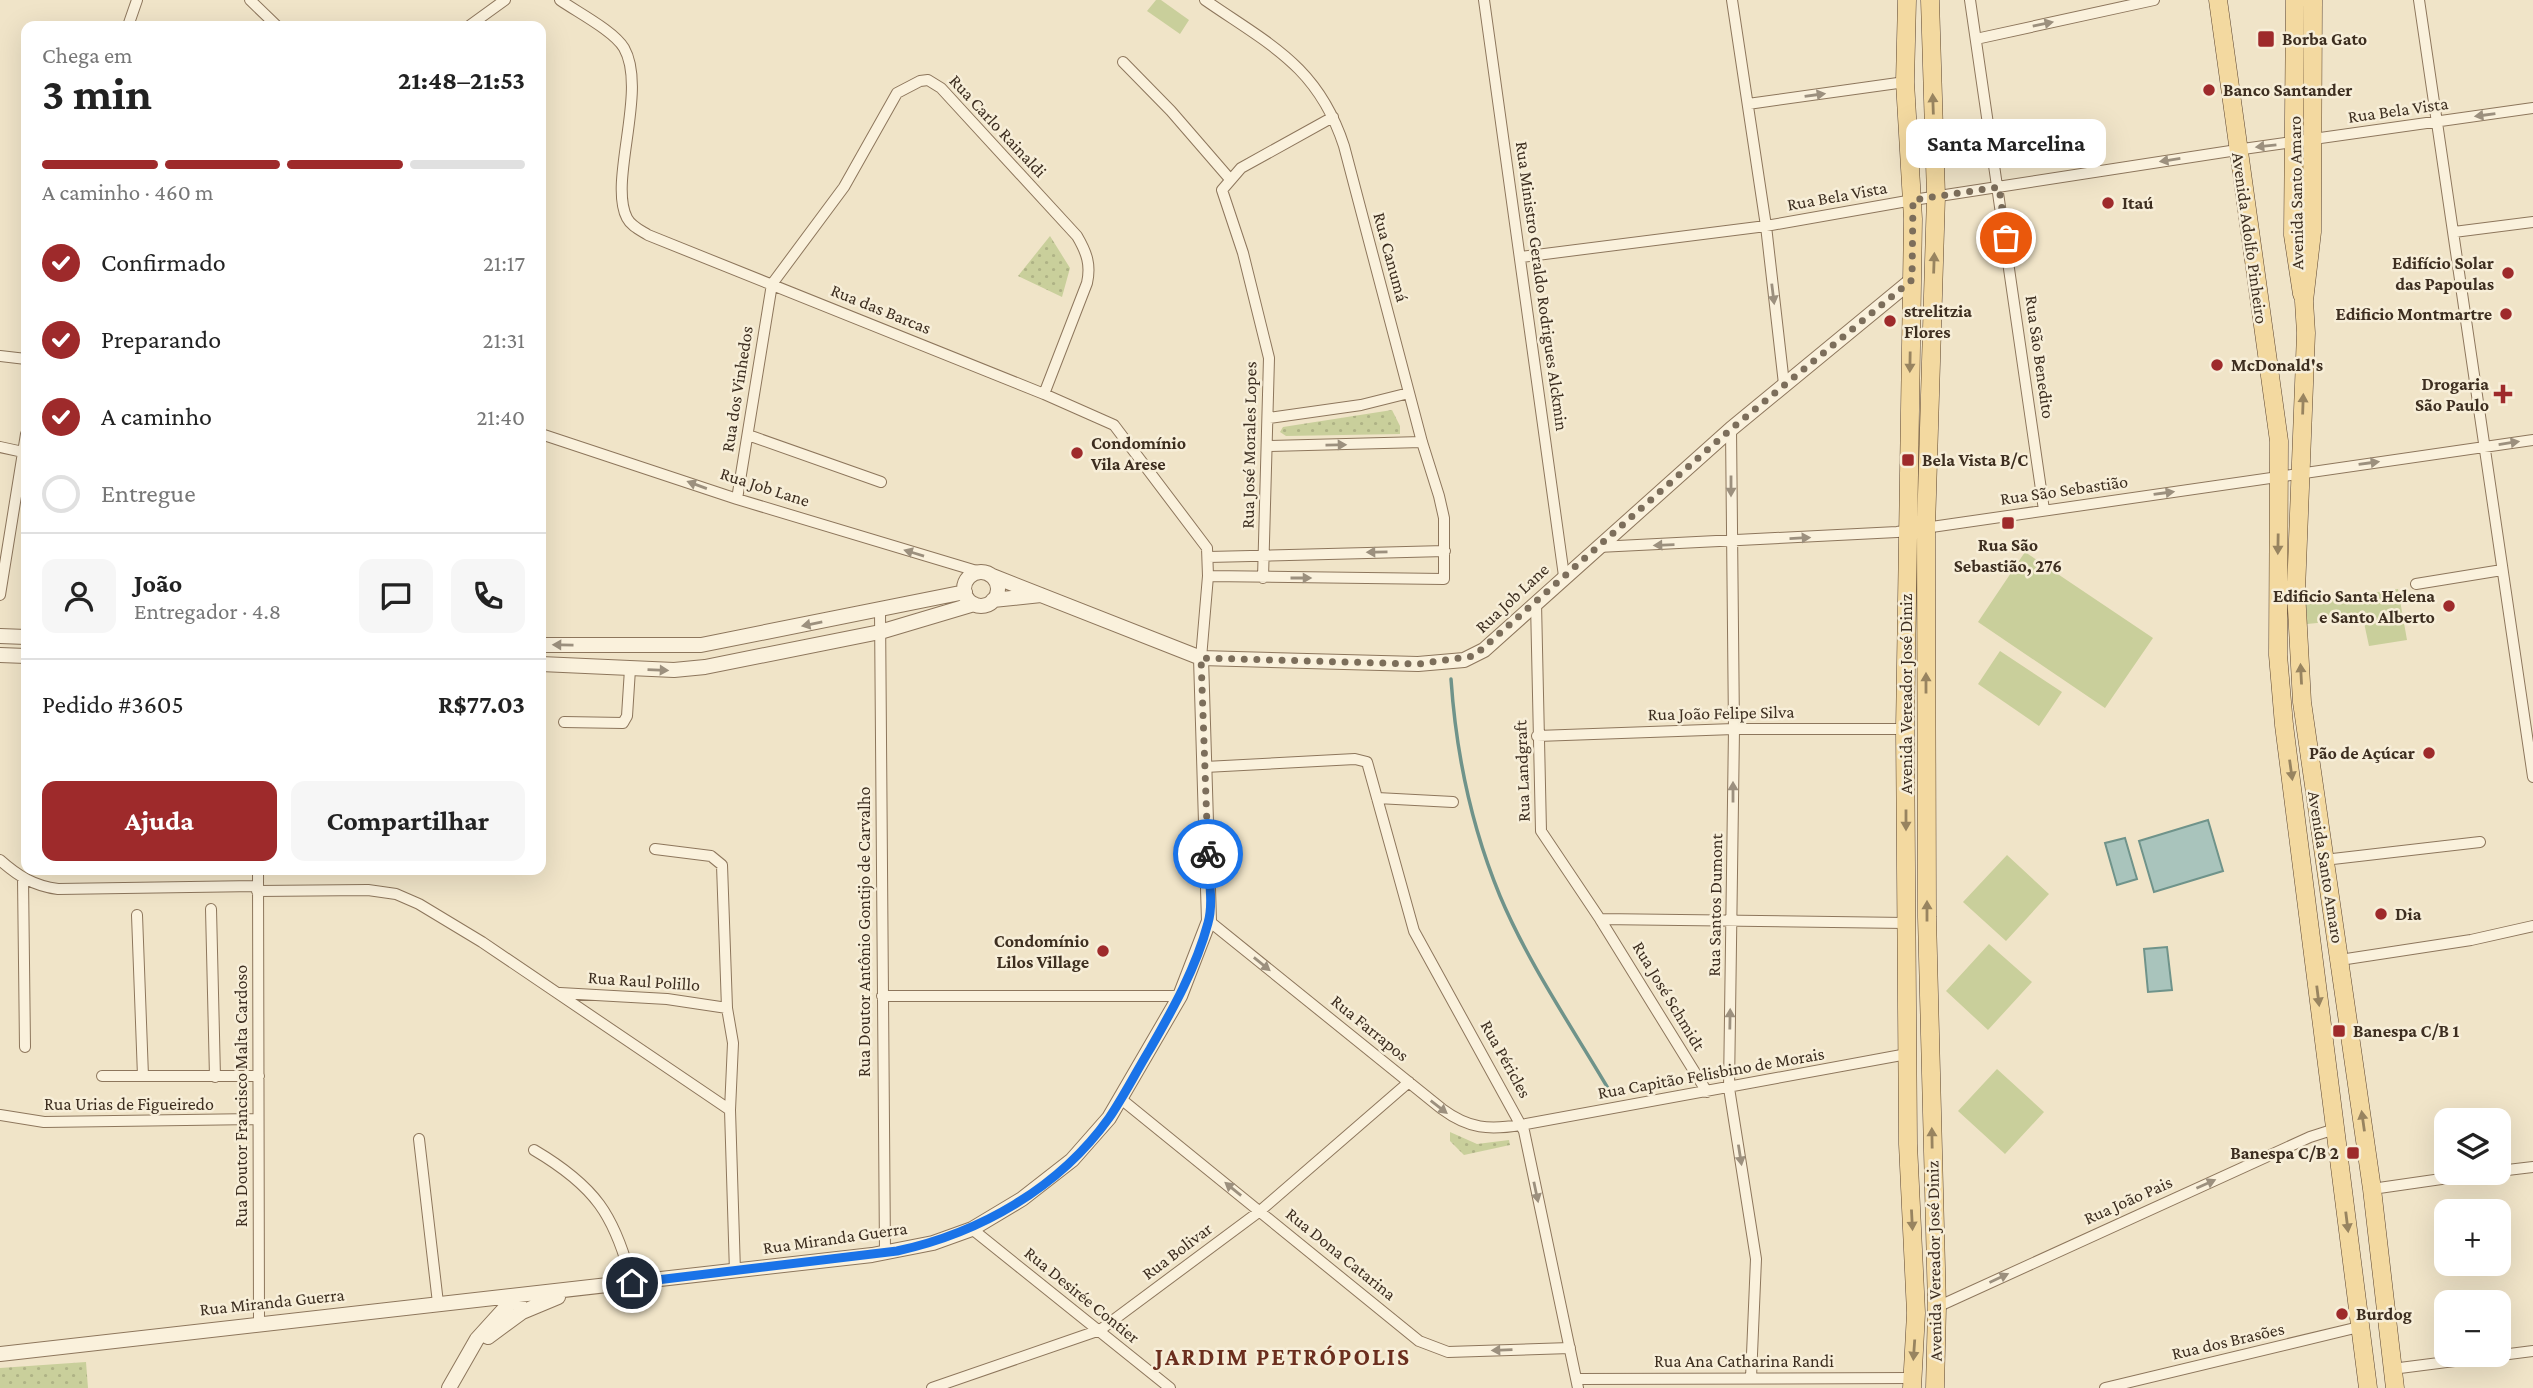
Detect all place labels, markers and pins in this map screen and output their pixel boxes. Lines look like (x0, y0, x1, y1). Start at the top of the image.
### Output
marker: Borba Gato (2256, 29, 2276, 49)
place label: Borba Gato (2282, 29, 2367, 49)
place label: Banco Santander (2223, 80, 2353, 100)
marker: Banco Santander (2201, 82, 2217, 98)
callout: Santa Marcelina (1906, 119, 2106, 168)
place label: Itaú (2122, 193, 2154, 213)
marker: Itaú (2100, 195, 2116, 211)
pin (1976, 208, 2036, 268)
place label: Edifício Solar das Papoulas (2392, 253, 2494, 294)
marker: Edifício Solar das Papoulas (2500, 265, 2516, 281)
place label: strelitzia Flores (1904, 301, 1972, 342)
place label: Edificio Montmartre (2335, 304, 2492, 324)
marker: Edificio Montmartre (2498, 306, 2514, 322)
marker: strelitzia Flores (1882, 313, 1898, 329)
place label: McDonald's (2231, 355, 2323, 375)
marker: McDonald's (2209, 357, 2225, 373)
place label: Drogaria São Paulo (2415, 374, 2489, 415)
marker: Drogaria São Paulo (2495, 386, 2511, 402)
place label: Condomínio Vila Arese (1090, 433, 1186, 474)
marker: Condomínio Vila Arese (1069, 445, 1085, 461)
place label: Bela Vista B/C (1922, 450, 2028, 470)
marker: Bela Vista B/C (1900, 452, 1916, 468)
marker: Rua São Sebastião, 276 (2000, 515, 2016, 531)
place label: Rua São Sebastião, 276 (1954, 535, 2062, 576)
place label: Edificio Santa Helena e Santo Alberto (2273, 586, 2435, 627)
marker: Edificio Santa Helena e Santo Alberto (2441, 598, 2457, 614)
place label: Pão de Açúcar (2309, 743, 2415, 763)
marker: Pão de Açúcar (2421, 745, 2437, 761)
place label: Dia (2395, 904, 2422, 924)
marker: Dia (2373, 906, 2389, 922)
place label: Condomínio Lilos Village (994, 931, 1089, 972)
marker: Condomínio Lilos Village (1095, 943, 1111, 959)
place label: Banespa C/B 1 (2353, 1021, 2460, 1041)
marker: Banespa C/B 1 (2331, 1023, 2347, 1039)
place label: Banespa C/B 2 (2230, 1143, 2339, 1163)
marker: Banespa C/B 2 (2345, 1145, 2361, 1161)
pin (602, 1253, 662, 1313)
place label: Burdog (2356, 1304, 2412, 1324)
marker: Burdog (2334, 1306, 2350, 1322)

